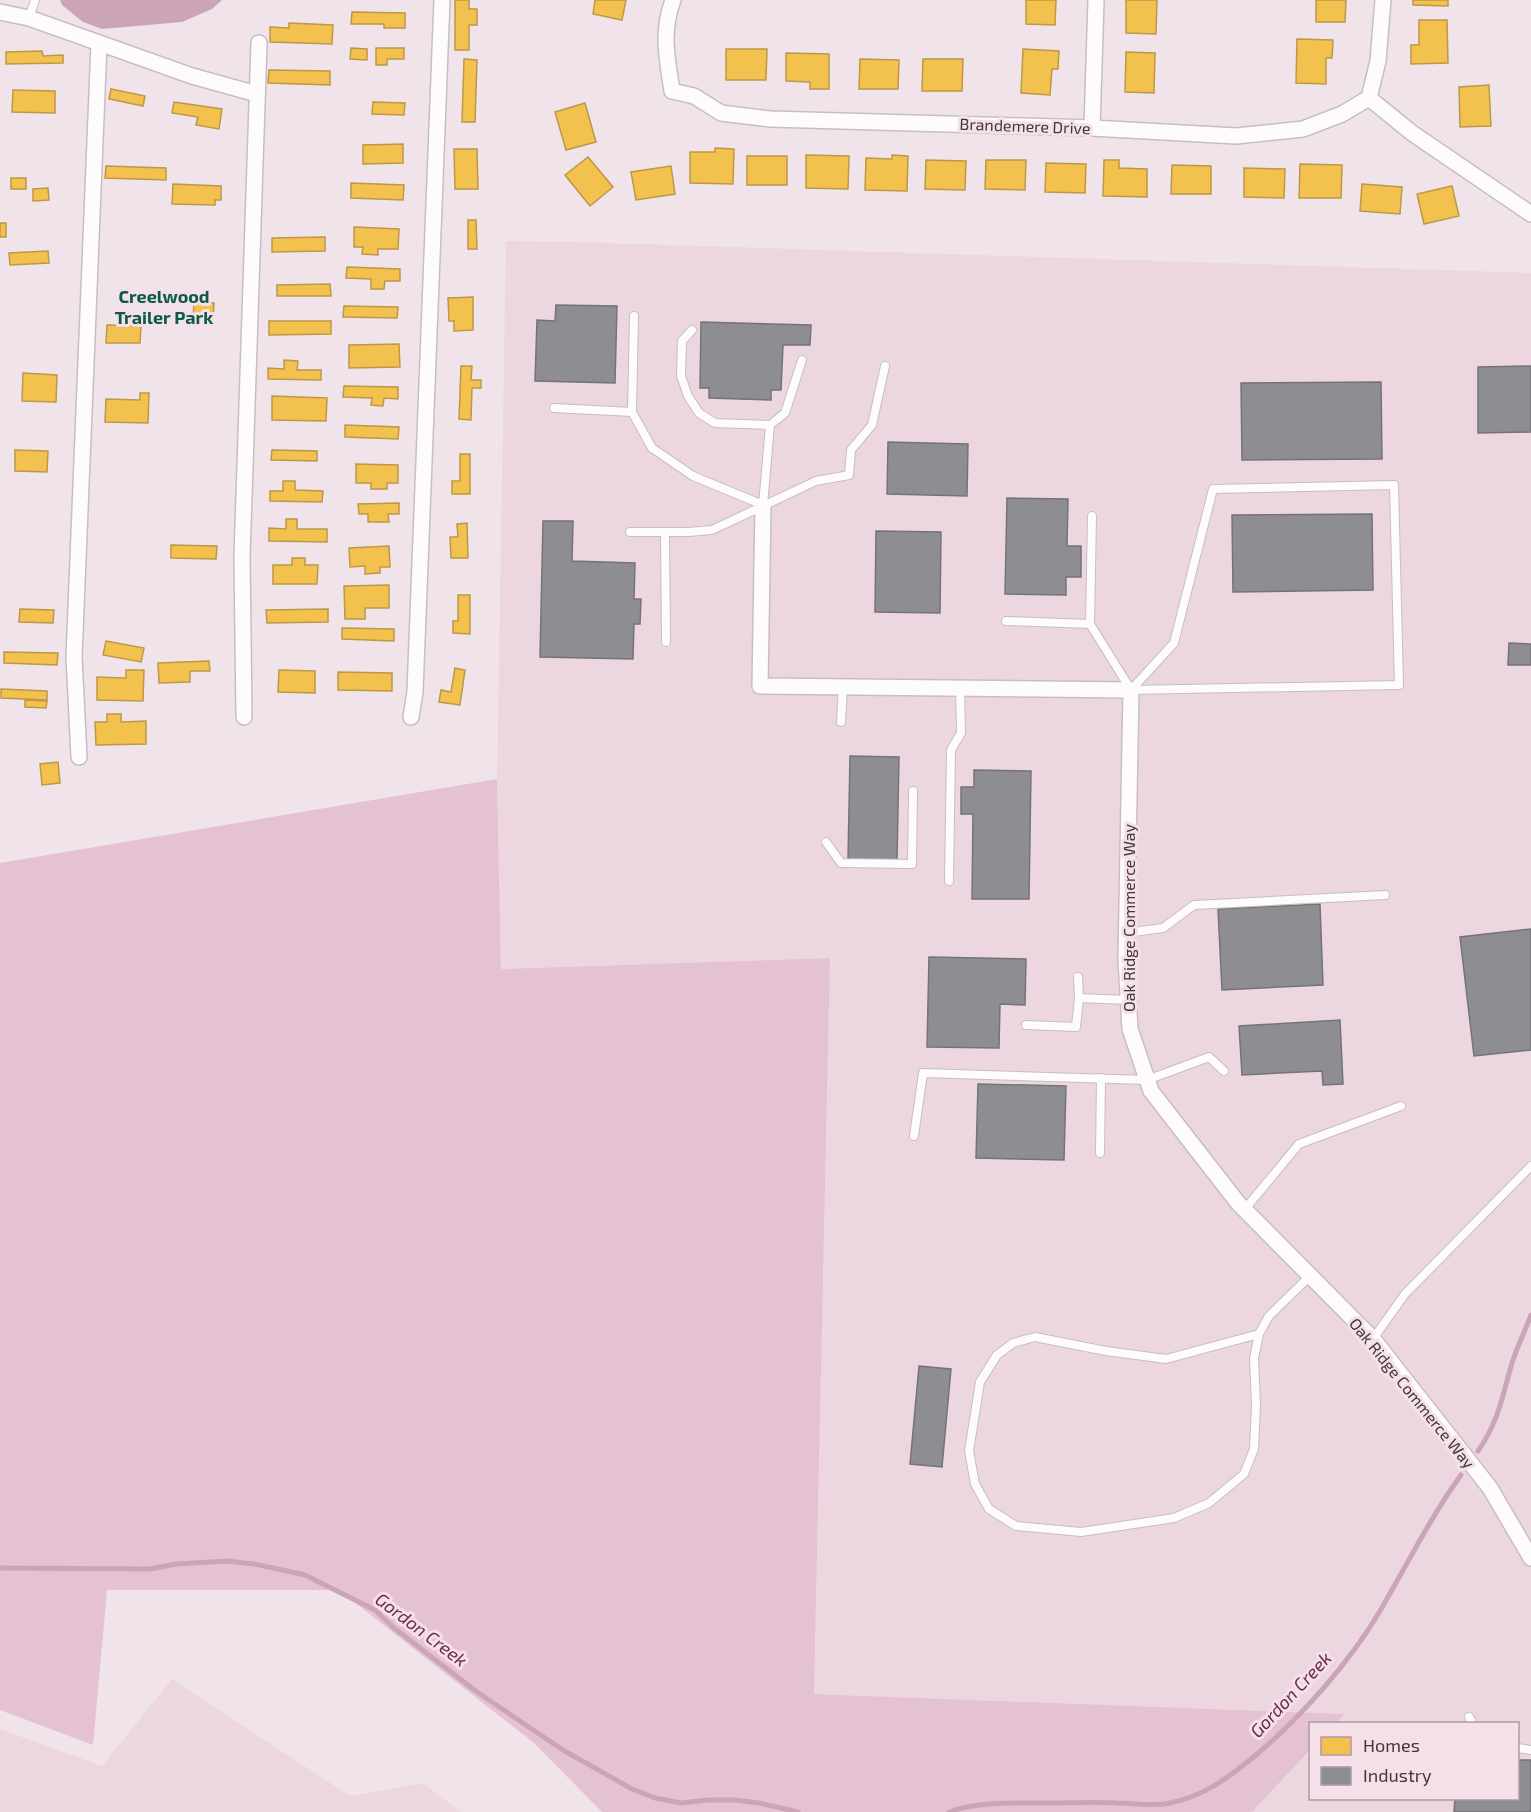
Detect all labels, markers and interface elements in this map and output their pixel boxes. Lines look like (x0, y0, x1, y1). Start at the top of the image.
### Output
street label: Brandemere Drive (959, 114, 1091, 137)
district label: Creelwood Trailer Park (115, 285, 213, 328)
street label: Oak Ridge Commerce Way (1119, 823, 1138, 1012)
street label: Oak Ridge Commerce Way (1346, 1314, 1479, 1472)
water label: Gordon Creek (371, 1588, 472, 1671)
water label: Gordon Creek (1245, 1647, 1336, 1742)
legend (1309, 1722, 1519, 1800)
text: Homes (1363, 1734, 1420, 1756)
text: Industry (1363, 1764, 1432, 1786)

